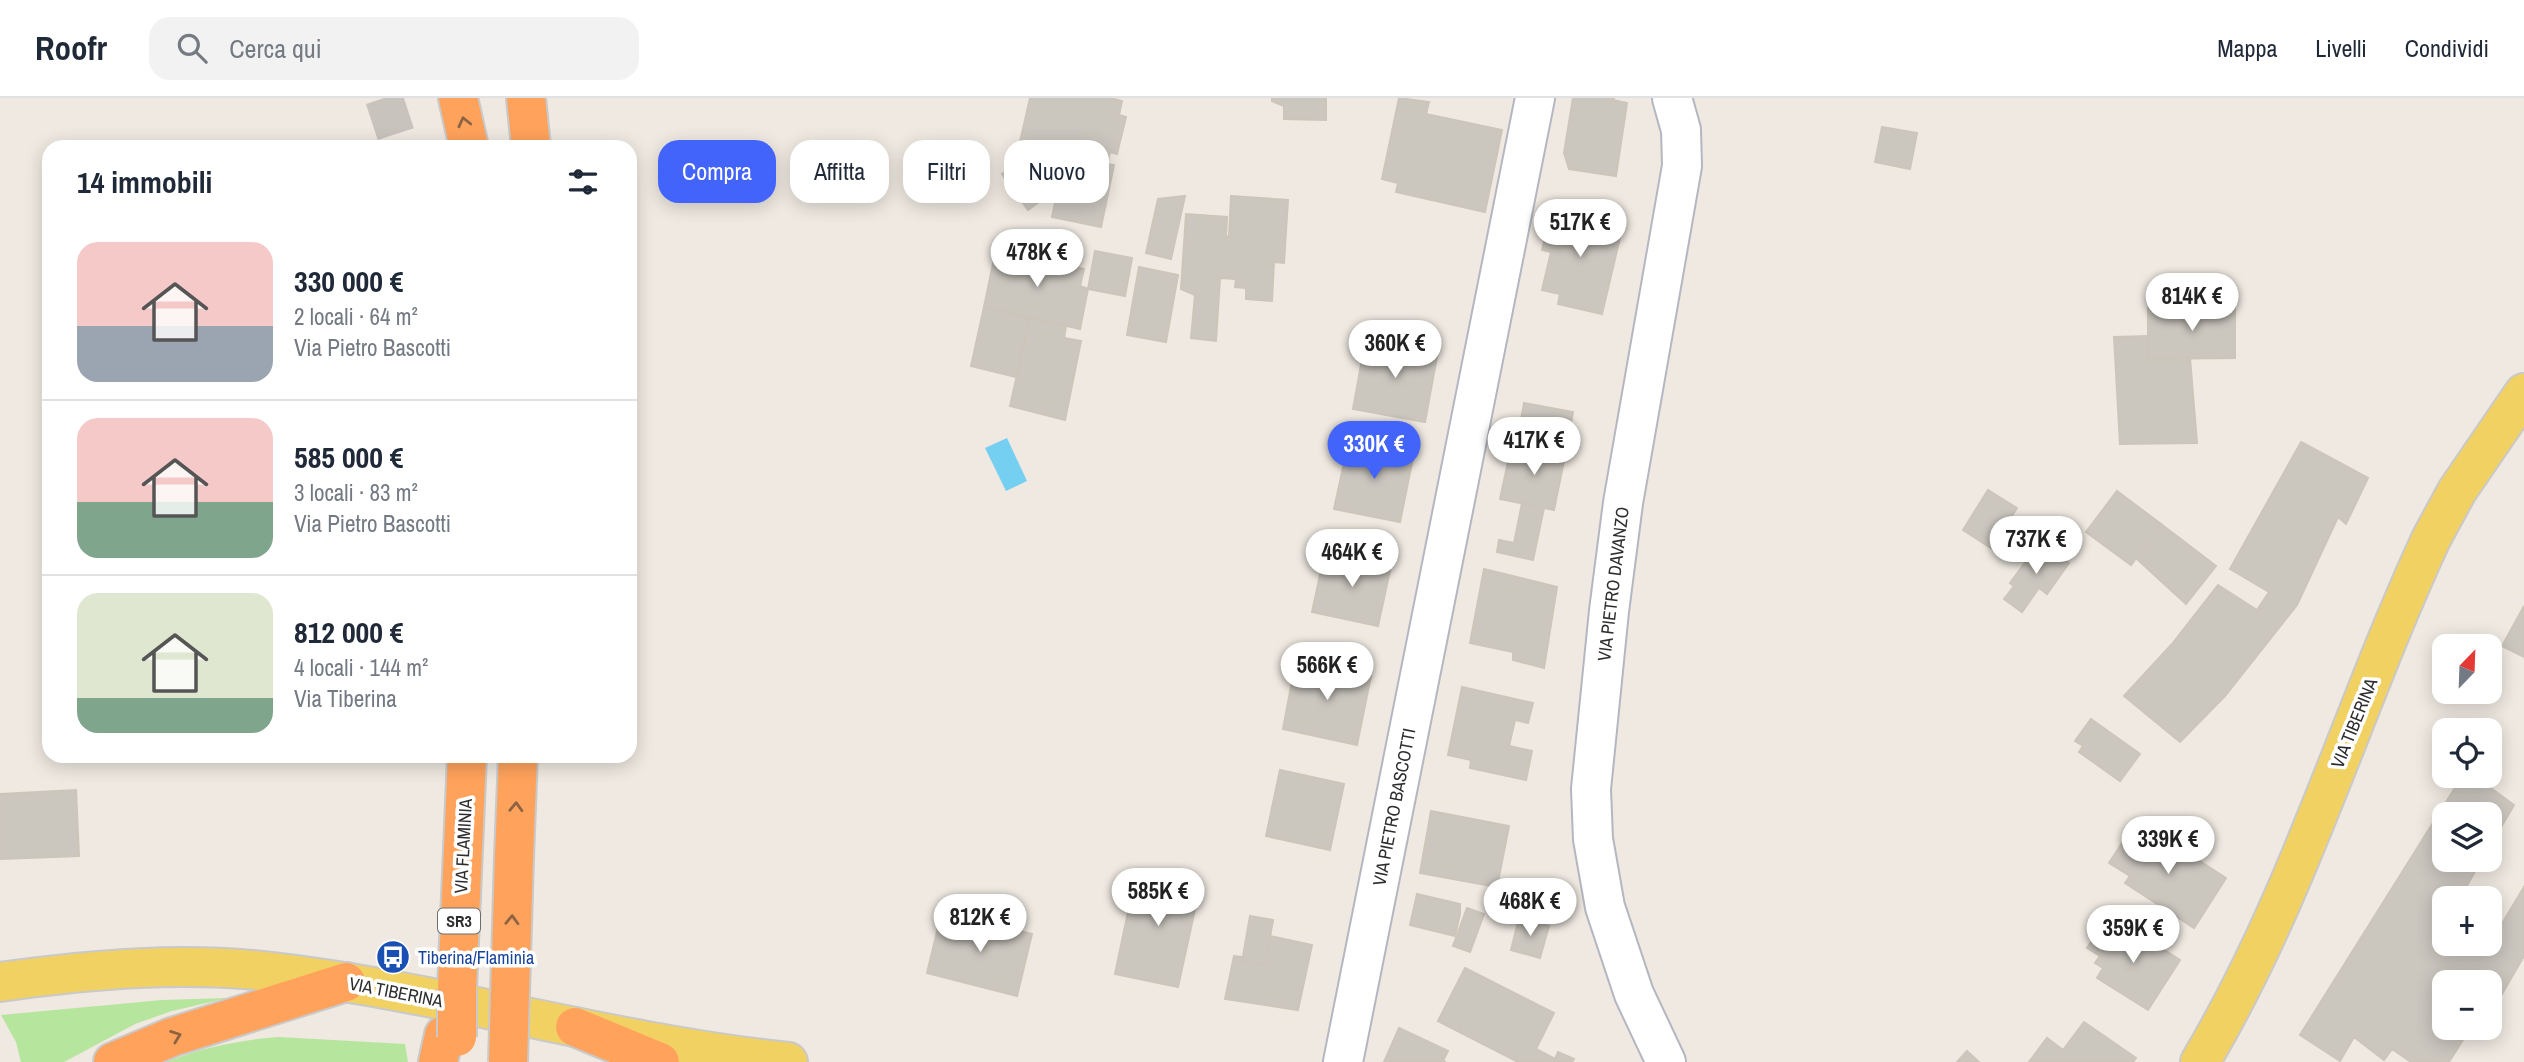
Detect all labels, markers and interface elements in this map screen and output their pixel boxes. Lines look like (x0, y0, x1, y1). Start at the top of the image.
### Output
search box (149, 17, 639, 80)
text: Roofr (35, 26, 107, 70)
icon: search (173, 29, 211, 67)
text: Cerca qui (229, 31, 322, 66)
text: Mappa (2217, 32, 2277, 64)
text: Livelli (2315, 32, 2367, 64)
text: Condividi (2405, 32, 2489, 64)
one-way arrow (458, 117, 472, 129)
chip: Compra (658, 140, 776, 203)
chip: Affitta (790, 140, 889, 203)
chip: Filtri (903, 140, 990, 203)
chip: Nuovo (1004, 140, 1109, 203)
text: 14 immobili (77, 162, 212, 202)
icon: filters (564, 163, 602, 201)
pin: 517K € (1523, 200, 1637, 259)
text: 517K € (1550, 206, 1610, 237)
pin: 478K € (980, 230, 1094, 289)
text: 478K € (1007, 236, 1067, 267)
text: 330 000 € (294, 261, 403, 301)
icon: home (133, 270, 217, 354)
pin: 814K € (2135, 274, 2249, 333)
text: 814K € (2162, 280, 2222, 311)
text: 2 locali · 64 m² (294, 301, 418, 332)
pin: 360K € (1338, 320, 1452, 380)
text: 360K € (1365, 327, 1425, 358)
text: Via Pietro Bascotti (294, 332, 451, 363)
pin: 417K € (1477, 418, 1591, 477)
pin: 330K € (1317, 422, 1431, 481)
text: 417K € (1504, 424, 1564, 455)
text: 330K € (1344, 428, 1404, 459)
text: 585 000 € (294, 437, 403, 477)
icon: home (133, 446, 217, 530)
text: 3 locali · 83 m² (294, 477, 418, 508)
street label: VIA PIETRO DAVANZO (1591, 505, 1635, 663)
text: Via Pietro Bascotti (294, 508, 451, 539)
pin: 737K € (1979, 517, 2093, 576)
text: 737K € (2006, 523, 2066, 554)
pin: 464K € (1295, 530, 1409, 589)
text: 464K € (1322, 536, 1382, 567)
text: 812 000 € (294, 612, 403, 652)
icon: home (133, 621, 217, 705)
north arrow (2432, 634, 2502, 704)
map controls (2432, 634, 2502, 1040)
pin: 566K € (1270, 642, 1384, 702)
text: 566K € (1297, 649, 1357, 680)
text: 4 locali · 144 m² (294, 652, 428, 683)
street label: VIA TIBERINA (2325, 674, 2383, 772)
text: Via Tiberina (294, 683, 397, 714)
button: locate (2432, 718, 2502, 788)
street label: VIA PIETRO BASCOTTI (1366, 726, 1422, 888)
street label: VIA FLAMINIA (448, 798, 478, 894)
one-way arrow (509, 801, 524, 812)
button: layers (2432, 802, 2502, 872)
pin: 339K € (2111, 816, 2225, 876)
text: 339K € (2138, 823, 2198, 854)
pin: 585K € (1101, 868, 1215, 928)
text: 585K € (1128, 875, 1188, 906)
pin: 468K € (1473, 878, 1587, 938)
text: 468K € (1500, 885, 1560, 916)
button: + (2432, 886, 2502, 956)
pin: 812K € (923, 894, 1037, 954)
text: 812K € (950, 901, 1010, 932)
pin: 359K € (2076, 906, 2190, 965)
road number: SR3 (438, 908, 480, 934)
text: 359K € (2103, 912, 2163, 943)
one-way arrow (504, 915, 520, 925)
bus stop icon: Tiberina/Flaminia (374, 938, 412, 976)
place label: Tiberina/Flaminia (418, 945, 534, 970)
button: − (2432, 970, 2502, 1040)
street label: VIA TIBERINA (347, 971, 445, 1013)
one-way arrow (170, 1030, 182, 1044)

